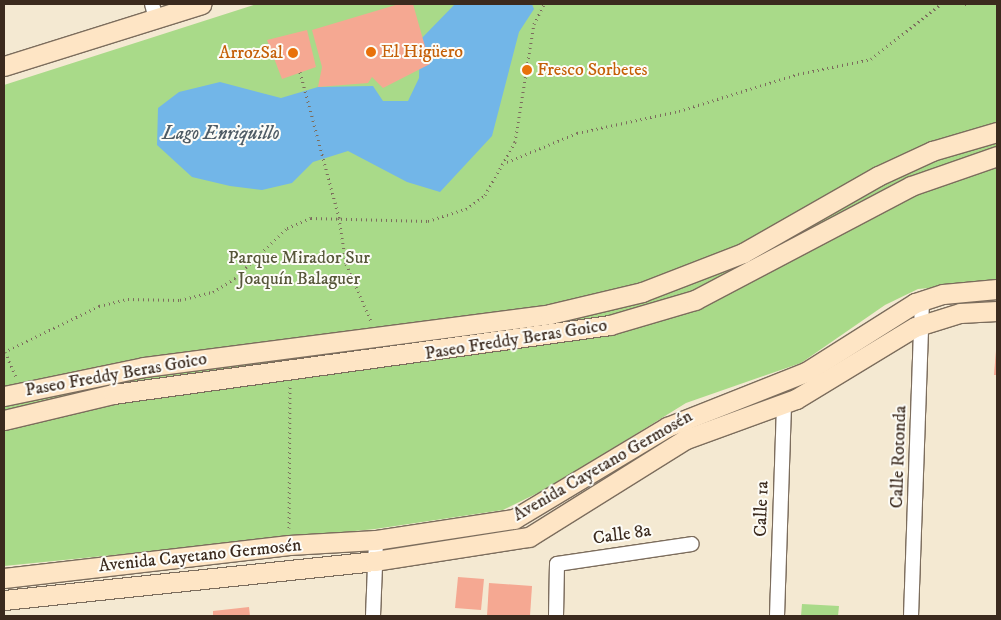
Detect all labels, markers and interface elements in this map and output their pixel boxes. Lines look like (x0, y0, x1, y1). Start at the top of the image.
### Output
place label: El Higüero (381, 41, 463, 63)
place label: ArrozSal (219, 42, 283, 64)
marker: El Higüero (365, 46, 377, 58)
marker: ArrozSal (287, 47, 299, 59)
place label: Fresco Sorbetes (537, 59, 648, 81)
marker: Fresco Sorbetes (521, 64, 533, 76)
water label: Lago Enriquillo (162, 123, 280, 145)
park label: Parque Mirador Sur Joaquín Balaguer (228, 248, 370, 290)
street label: Paseo Freddy Beras Goico (423, 315, 609, 365)
street label: Paseo Freddy Beras Goico (23, 348, 209, 402)
street label: Calle Rotonda (886, 405, 912, 509)
street label: Avenida Cayetano Germosén (509, 406, 697, 526)
street label: Calle 1a (750, 481, 774, 537)
street label: Calle 8a (592, 520, 652, 550)
street label: Avenida Cayetano Germosén (98, 535, 302, 577)

